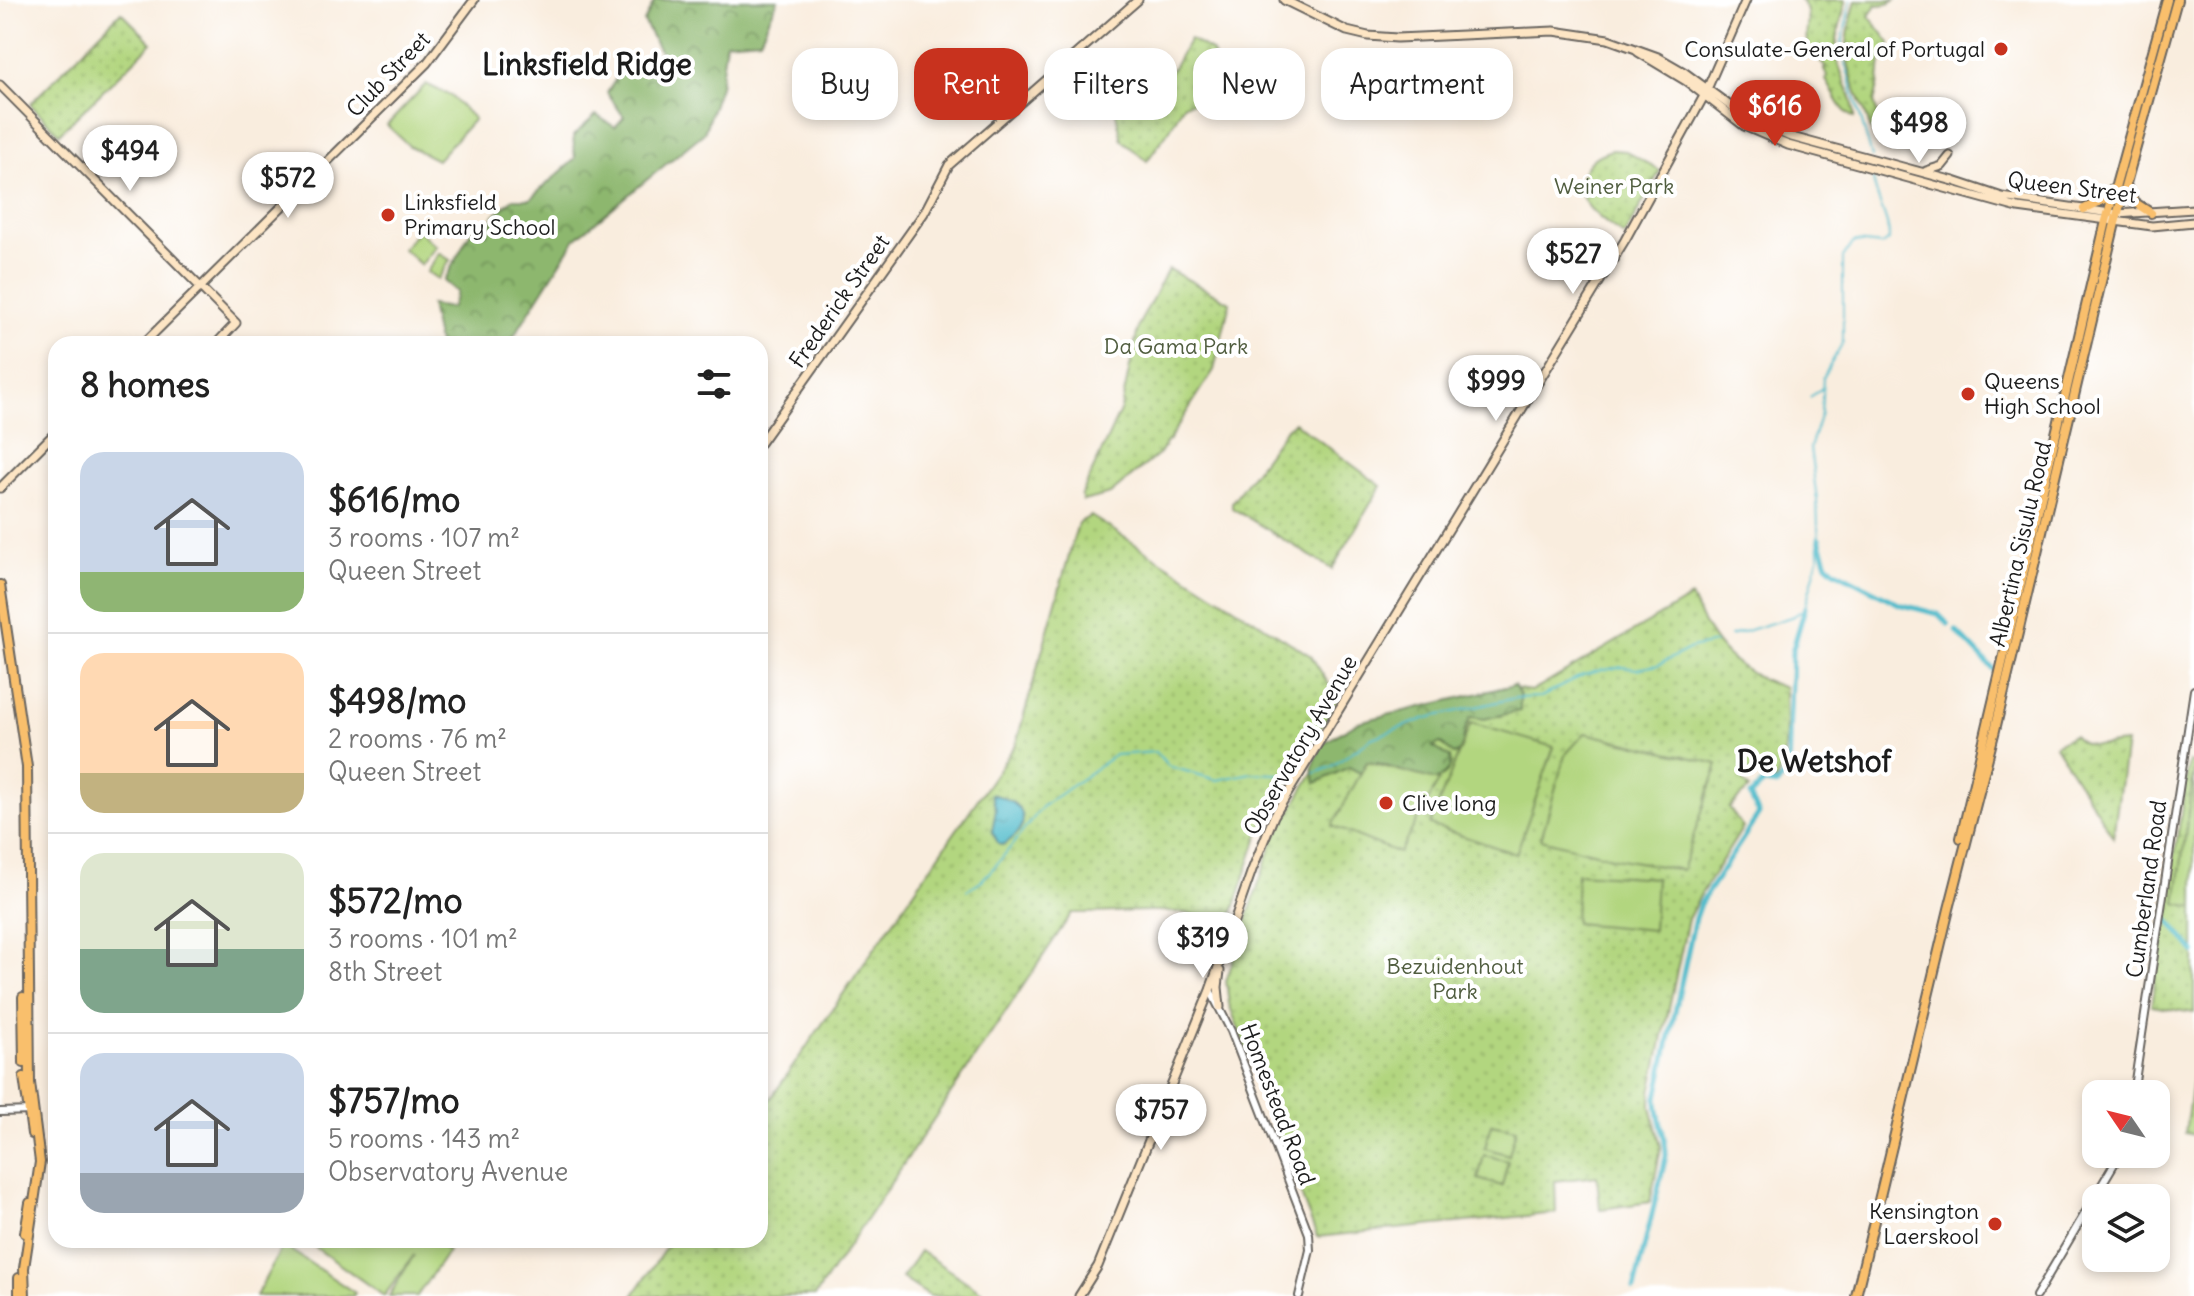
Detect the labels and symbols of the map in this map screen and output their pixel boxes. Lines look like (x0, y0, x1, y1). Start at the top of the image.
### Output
street label: Club Street (340, 25, 436, 123)
place label: Consulate-General of Portugal (1684, 35, 1985, 63)
marker: Consulate-General of Portugal (1992, 40, 2010, 58)
district label: Linksfield Ridge (482, 45, 692, 83)
pin: $616 (1728, 80, 1822, 148)
pin: $498 (1872, 97, 1966, 165)
pin: $494 (83, 125, 177, 193)
pin: $572 (241, 152, 335, 220)
street label: Queen Street (2006, 165, 2138, 209)
park label: Weiner Park (1554, 172, 1674, 200)
place label: Linksfield Primary School (404, 188, 555, 241)
marker: Linksfield Primary School (379, 206, 397, 224)
pin: $527 (1526, 228, 1620, 296)
street label: Frederick Street (783, 229, 895, 373)
park label: Da Gama Park (1104, 332, 1248, 360)
pin: $999 (1449, 355, 1543, 423)
place label: Queens High School (1984, 367, 2101, 420)
marker: Queens High School (1959, 385, 1977, 403)
street label: Albertina Sisulu Road (1983, 439, 2057, 649)
street label: Observatory Avenue (1237, 650, 1363, 840)
district label: De Wetshof (1737, 742, 1892, 780)
place label: Clive long (1402, 789, 1496, 817)
marker: Clive long (1377, 794, 1395, 812)
street label: Cumberland Road (2120, 798, 2172, 980)
pin: $319 (1156, 912, 1250, 980)
park label: Bezuidenhout Park (1386, 952, 1524, 1005)
street label: Homestead Road (1234, 1019, 1322, 1189)
north arrow (2082, 1080, 2170, 1168)
pin: $757 (1114, 1084, 1208, 1152)
place label: Kensington Laerskool (1869, 1197, 1979, 1250)
marker: Kensington Laerskool (1986, 1215, 2004, 1233)

